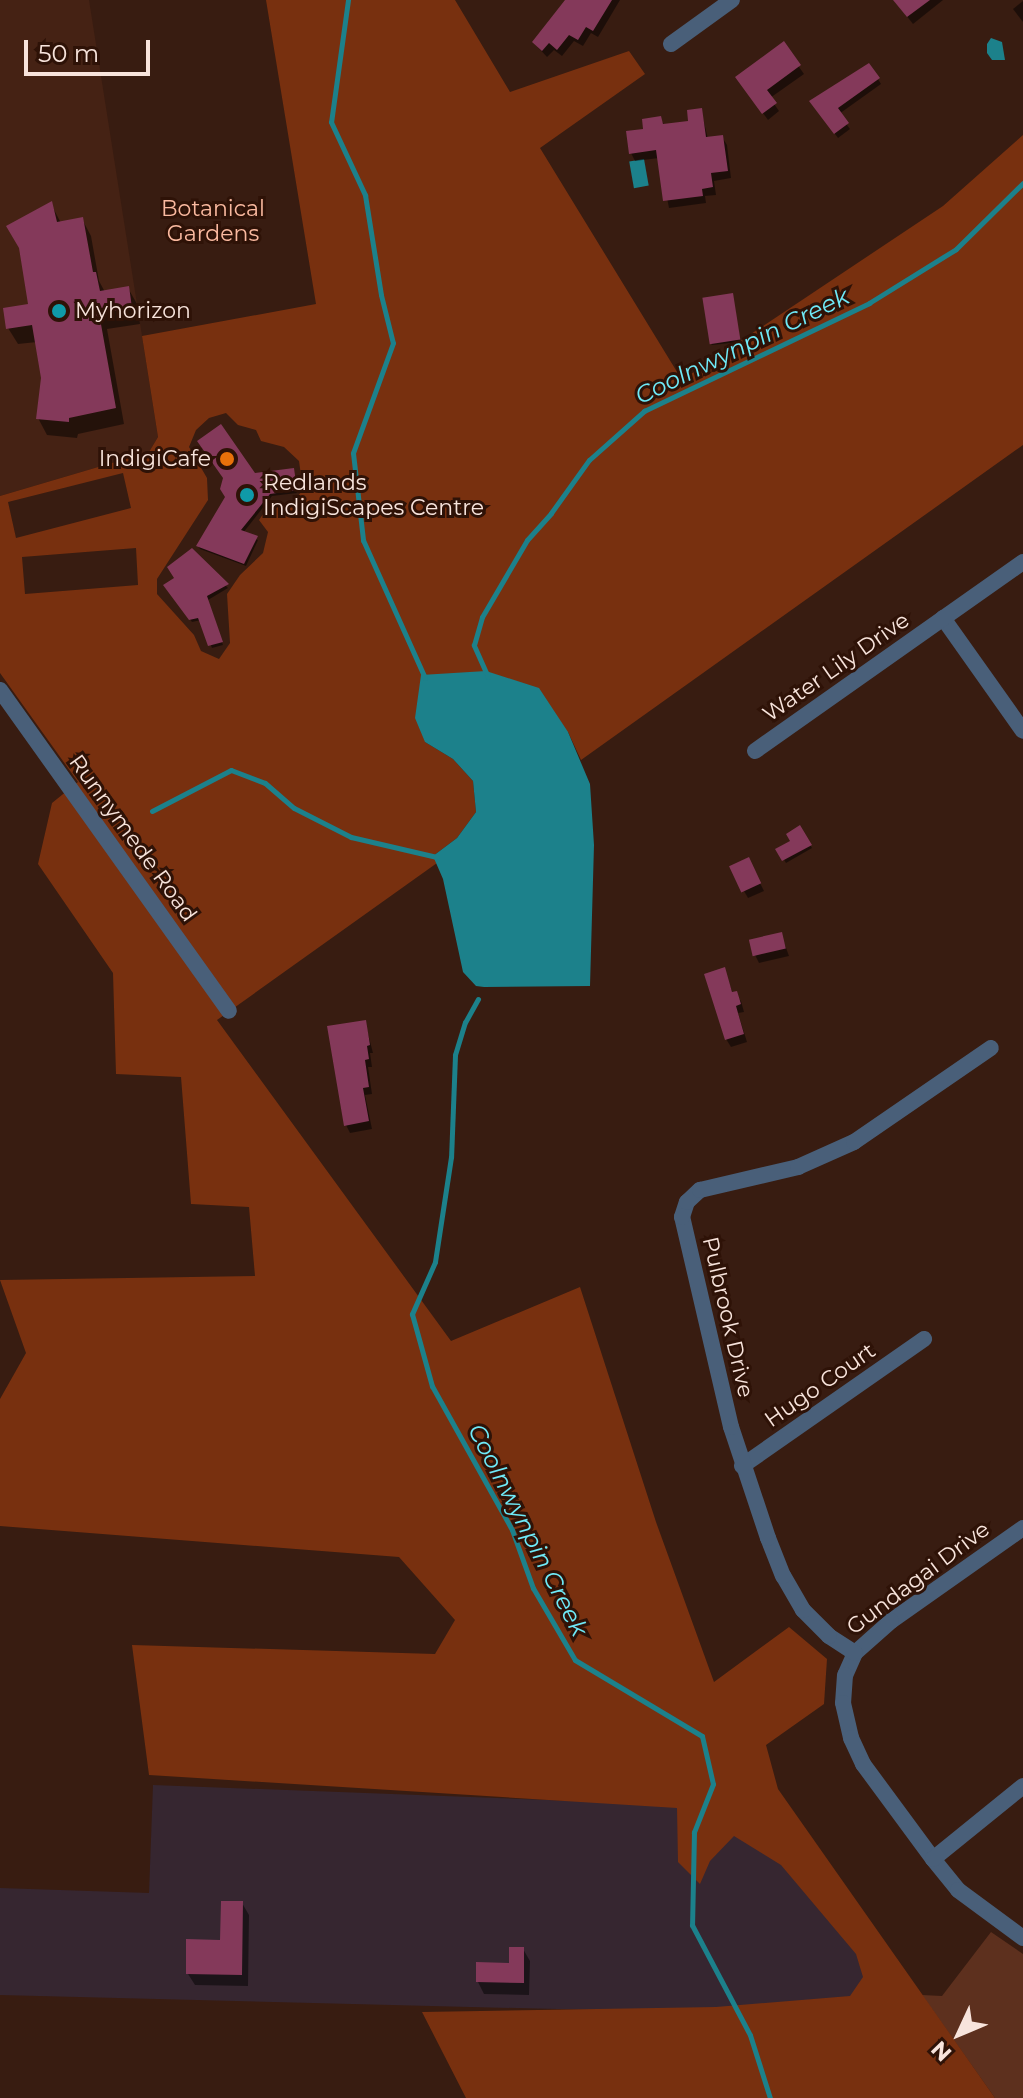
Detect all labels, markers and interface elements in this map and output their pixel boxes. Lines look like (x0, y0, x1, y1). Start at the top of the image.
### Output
scale bar (28, 24, 154, 74)
text: 50 m (38, 39, 99, 68)
park label: Botanical Gardens (161, 195, 265, 246)
water label: Coolnwynpin Creek (630, 282, 854, 410)
place label: Myhorizon (75, 298, 191, 324)
marker: Myhorizon (50, 302, 68, 320)
place label: IndigiCafe (99, 446, 211, 472)
marker: IndigiCafe (218, 450, 236, 468)
place label: Redlands IndigiScapes Centre (263, 469, 484, 520)
marker: Redlands IndigiScapes Centre (238, 486, 256, 504)
street label: Water Lily Drive (758, 607, 914, 727)
street label: Runnymede Road (64, 749, 202, 927)
street label: Pulbrook Drive (697, 1234, 759, 1400)
street label: Hugo Court (760, 1337, 880, 1433)
water label: Coolnwynpin Creek (462, 1419, 594, 1641)
street label: Gundagai Drive (841, 1516, 995, 1640)
north arrow (919, 1994, 999, 2074)
text: N (925, 2035, 957, 2067)

